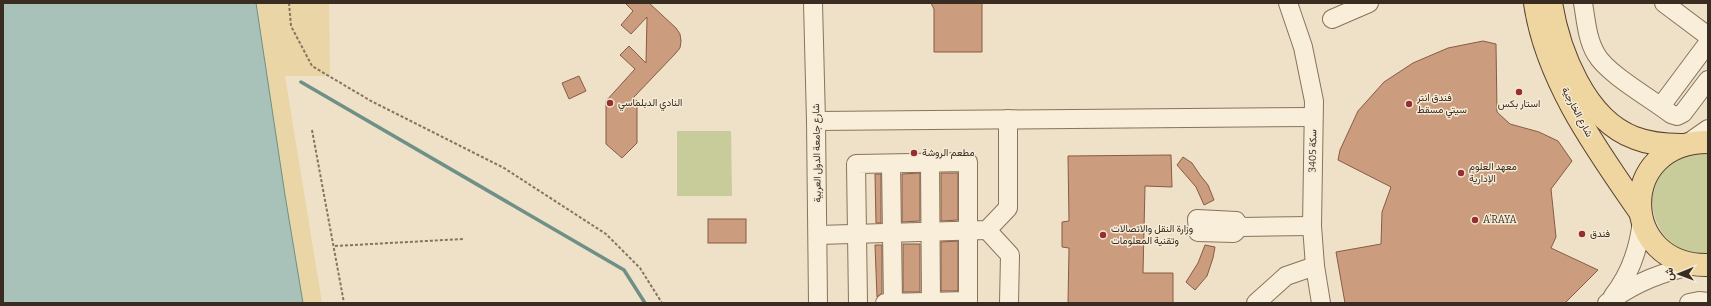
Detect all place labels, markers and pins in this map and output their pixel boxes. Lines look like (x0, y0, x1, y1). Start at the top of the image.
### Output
marker: استار بكس (1514, 87, 1524, 97)
place label: فندق انتر سيتي مسقط (1416, 92, 1467, 118)
place label: النادي الدبلماسي (618, 97, 682, 111)
marker: النادي الدبلماسي (605, 98, 615, 108)
place label: استار بكس (1498, 98, 1540, 110)
marker: فندق انتر سيتي مسقط (1404, 99, 1414, 109)
place label: مطعم الروشة (922, 147, 975, 159)
marker: مطعم الروشة (909, 148, 919, 158)
place label: معهد العلوم الإدارية (1469, 161, 1517, 185)
marker: معهد العلوم الإدارية (1456, 168, 1466, 178)
place label: A’RAYA (1483, 214, 1517, 226)
marker: A’RAYA (1470, 215, 1480, 225)
place label: وزارة النقل والاتصالات وتقنية المعلومات (1111, 223, 1193, 247)
place label: فندق (1590, 228, 1611, 240)
marker: فندق (1577, 229, 1587, 239)
marker: وزارة النقل والاتصالات وتقنية المعلومات (1098, 230, 1108, 240)

